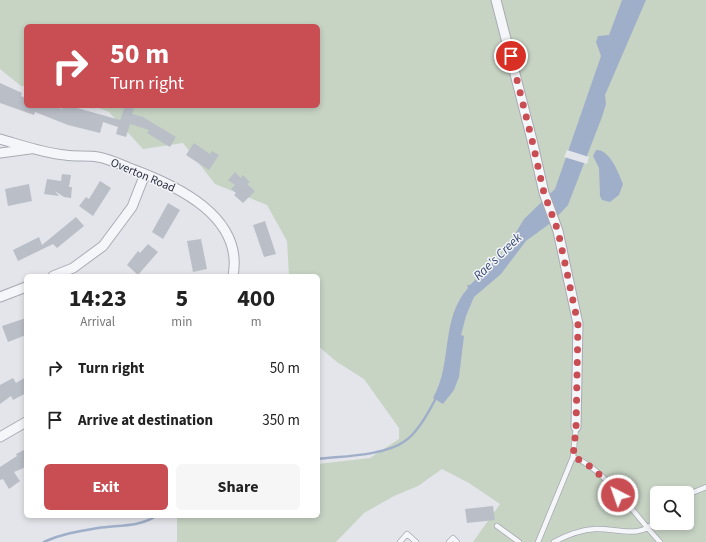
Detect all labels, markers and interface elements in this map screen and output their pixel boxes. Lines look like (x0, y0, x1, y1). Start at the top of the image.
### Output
text: 50 m (110, 34, 169, 74)
pin (494, 39, 528, 73)
icon: right (44, 40, 96, 92)
icon: arrive (500, 45, 522, 67)
text: Turn right (110, 71, 184, 96)
street label: Overton Road (108, 154, 178, 197)
water label: Rae's Creek (469, 228, 527, 284)
text: 14:23 (69, 281, 127, 316)
text: 5 (176, 281, 188, 316)
text: 400 (237, 281, 275, 316)
text: Arrival (80, 313, 115, 331)
text: min (171, 313, 192, 331)
text: m (251, 313, 262, 331)
icon: right (44, 357, 66, 379)
text: Turn right (78, 358, 144, 379)
text: 50 m (270, 358, 300, 379)
icon: arrive (44, 409, 66, 431)
text: Arrive at destination (78, 410, 213, 431)
text: 350 m (262, 410, 300, 431)
button: Exit (44, 464, 168, 510)
button: Share (176, 464, 300, 510)
position arrow (597, 474, 639, 516)
map controls (650, 486, 694, 530)
button: search (650, 486, 694, 530)

